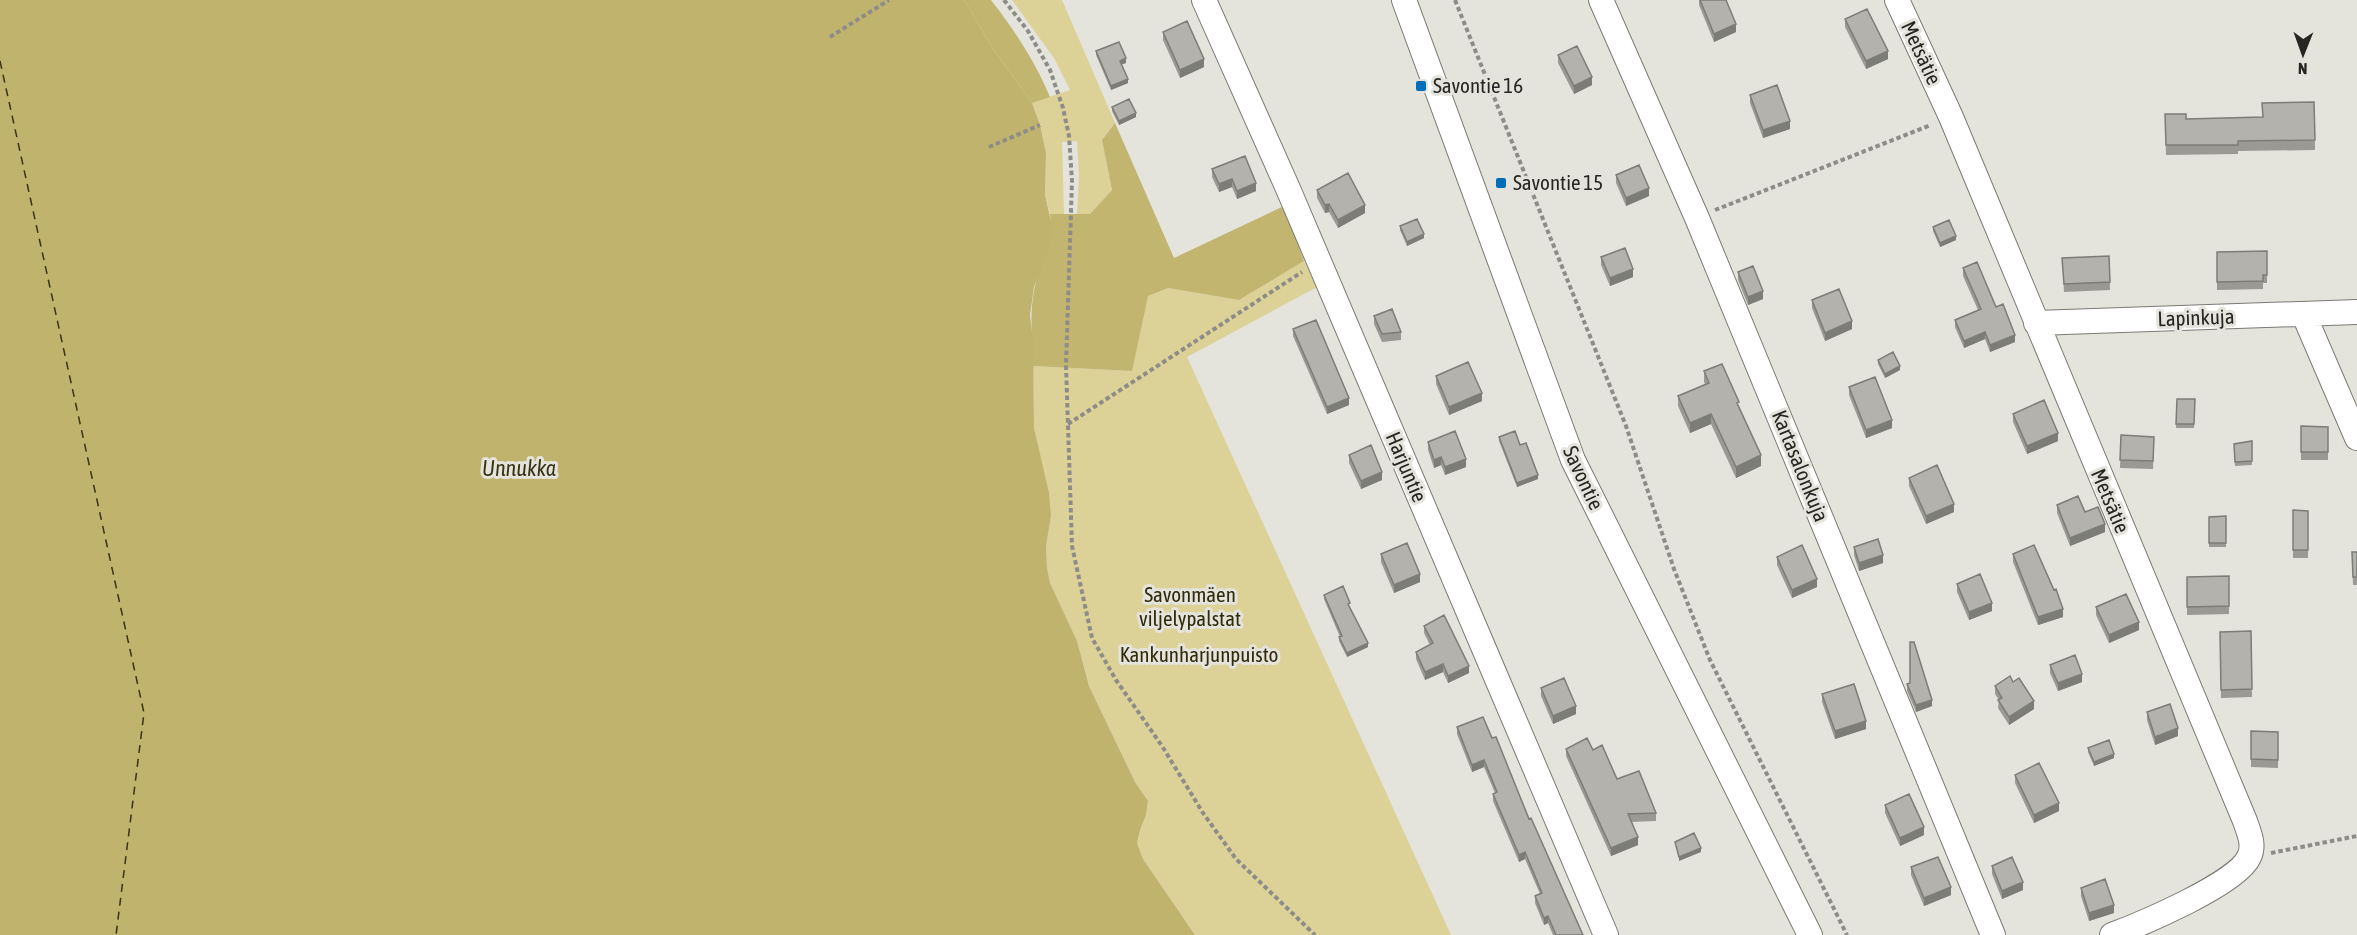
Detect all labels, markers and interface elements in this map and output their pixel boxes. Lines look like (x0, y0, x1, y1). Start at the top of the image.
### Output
street label: Metsätie (1897, 17, 1947, 88)
north arrow (2273, 24, 2333, 84)
text: N (2298, 60, 2308, 78)
place label: Savontie 16 (1433, 73, 1523, 97)
marker: Savontie 16 (1414, 79, 1428, 93)
place label: Savontie 15 (1513, 170, 1603, 194)
marker: Savontie 15 (1494, 176, 1508, 190)
street label: Lapinkuja (2157, 304, 2235, 330)
street label: Kartasalonkuja (1768, 406, 1834, 525)
street label: Harjuntie (1381, 428, 1432, 505)
street label: Savontie (1559, 442, 1609, 513)
water label: Unnukka (482, 455, 556, 481)
street label: Metsätie (2087, 465, 2135, 536)
park label: Savonmäen viljelypalstat (1139, 582, 1241, 630)
park label: Kankunharjunpuisto (1120, 642, 1278, 666)

